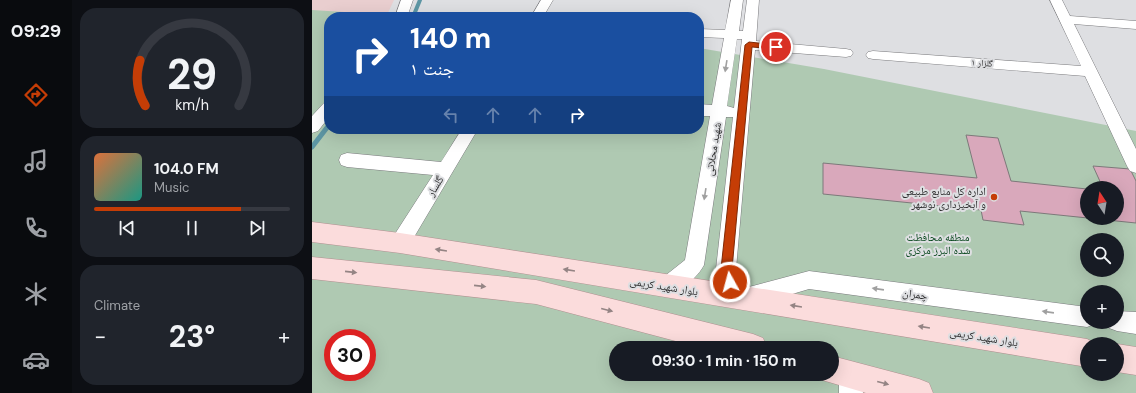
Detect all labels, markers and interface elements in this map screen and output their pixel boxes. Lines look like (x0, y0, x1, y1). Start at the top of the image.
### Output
text: 09:29 (11, 19, 61, 43)
text: 140 m (410, 20, 491, 57)
icon: right (344, 28, 396, 80)
pin (759, 30, 793, 64)
icon: arrive (765, 36, 787, 58)
text: 29 (167, 48, 217, 102)
street label: گلزار ۱ (971, 56, 993, 70)
text: جنت ۱ (410, 57, 454, 81)
one-way arrow (723, 60, 729, 72)
icon: directions (22, 81, 50, 109)
text: km/h (175, 96, 209, 114)
icon: left (440, 104, 462, 126)
icon: ahead (482, 104, 504, 126)
icon: ahead (524, 104, 546, 126)
icon: right (566, 104, 588, 126)
street label: شهید محلاتی (702, 121, 724, 177)
icon: music (22, 147, 50, 175)
text: 104.0 FM (154, 159, 219, 179)
street label: گلسار (423, 173, 447, 200)
text: Music (154, 179, 189, 196)
north arrow (1080, 181, 1124, 225)
map controls (1080, 181, 1124, 381)
place label: اداره كل منابع طبيعی و آبخيزداری نوشهر (902, 184, 986, 211)
one-way arrow (702, 188, 708, 201)
marker: اداره كل منابع طبيعی و آبخيزداری نوشهر (989, 192, 999, 202)
icon: phone (22, 214, 50, 242)
icon: previous (116, 217, 138, 239)
icon: pause (181, 217, 203, 239)
icon: next (246, 217, 268, 239)
park label: منطقه محافظت شده البرز مرکزی (906, 230, 970, 257)
button: search (1080, 233, 1124, 277)
one-way arrow (435, 247, 447, 253)
position arrow (709, 261, 751, 303)
one-way arrow (563, 267, 575, 273)
one-way arrow (345, 268, 357, 275)
street label: بلوار شهید کریمی (629, 274, 699, 298)
icon: climate (22, 280, 50, 308)
one-way arrow (474, 283, 486, 289)
street label: چمران (902, 285, 928, 303)
button: + (1080, 285, 1124, 329)
one-way arrow (872, 286, 884, 292)
text: Climate (94, 297, 140, 314)
one-way arrow (790, 303, 802, 309)
one-way arrow (602, 307, 614, 313)
one-way arrow (1042, 308, 1054, 315)
text: 23° (169, 317, 215, 356)
text: − (94, 322, 106, 351)
text: + (278, 322, 290, 351)
one-way arrow (918, 324, 930, 330)
street label: بلوار شهید کریمی (949, 325, 1019, 349)
speed limit sign: 30 (324, 329, 376, 381)
button: − (1080, 337, 1124, 381)
icon: car (22, 346, 50, 374)
text: 09:30 · 1 min · 150 m (652, 351, 796, 371)
one-way arrow (877, 381, 889, 387)

